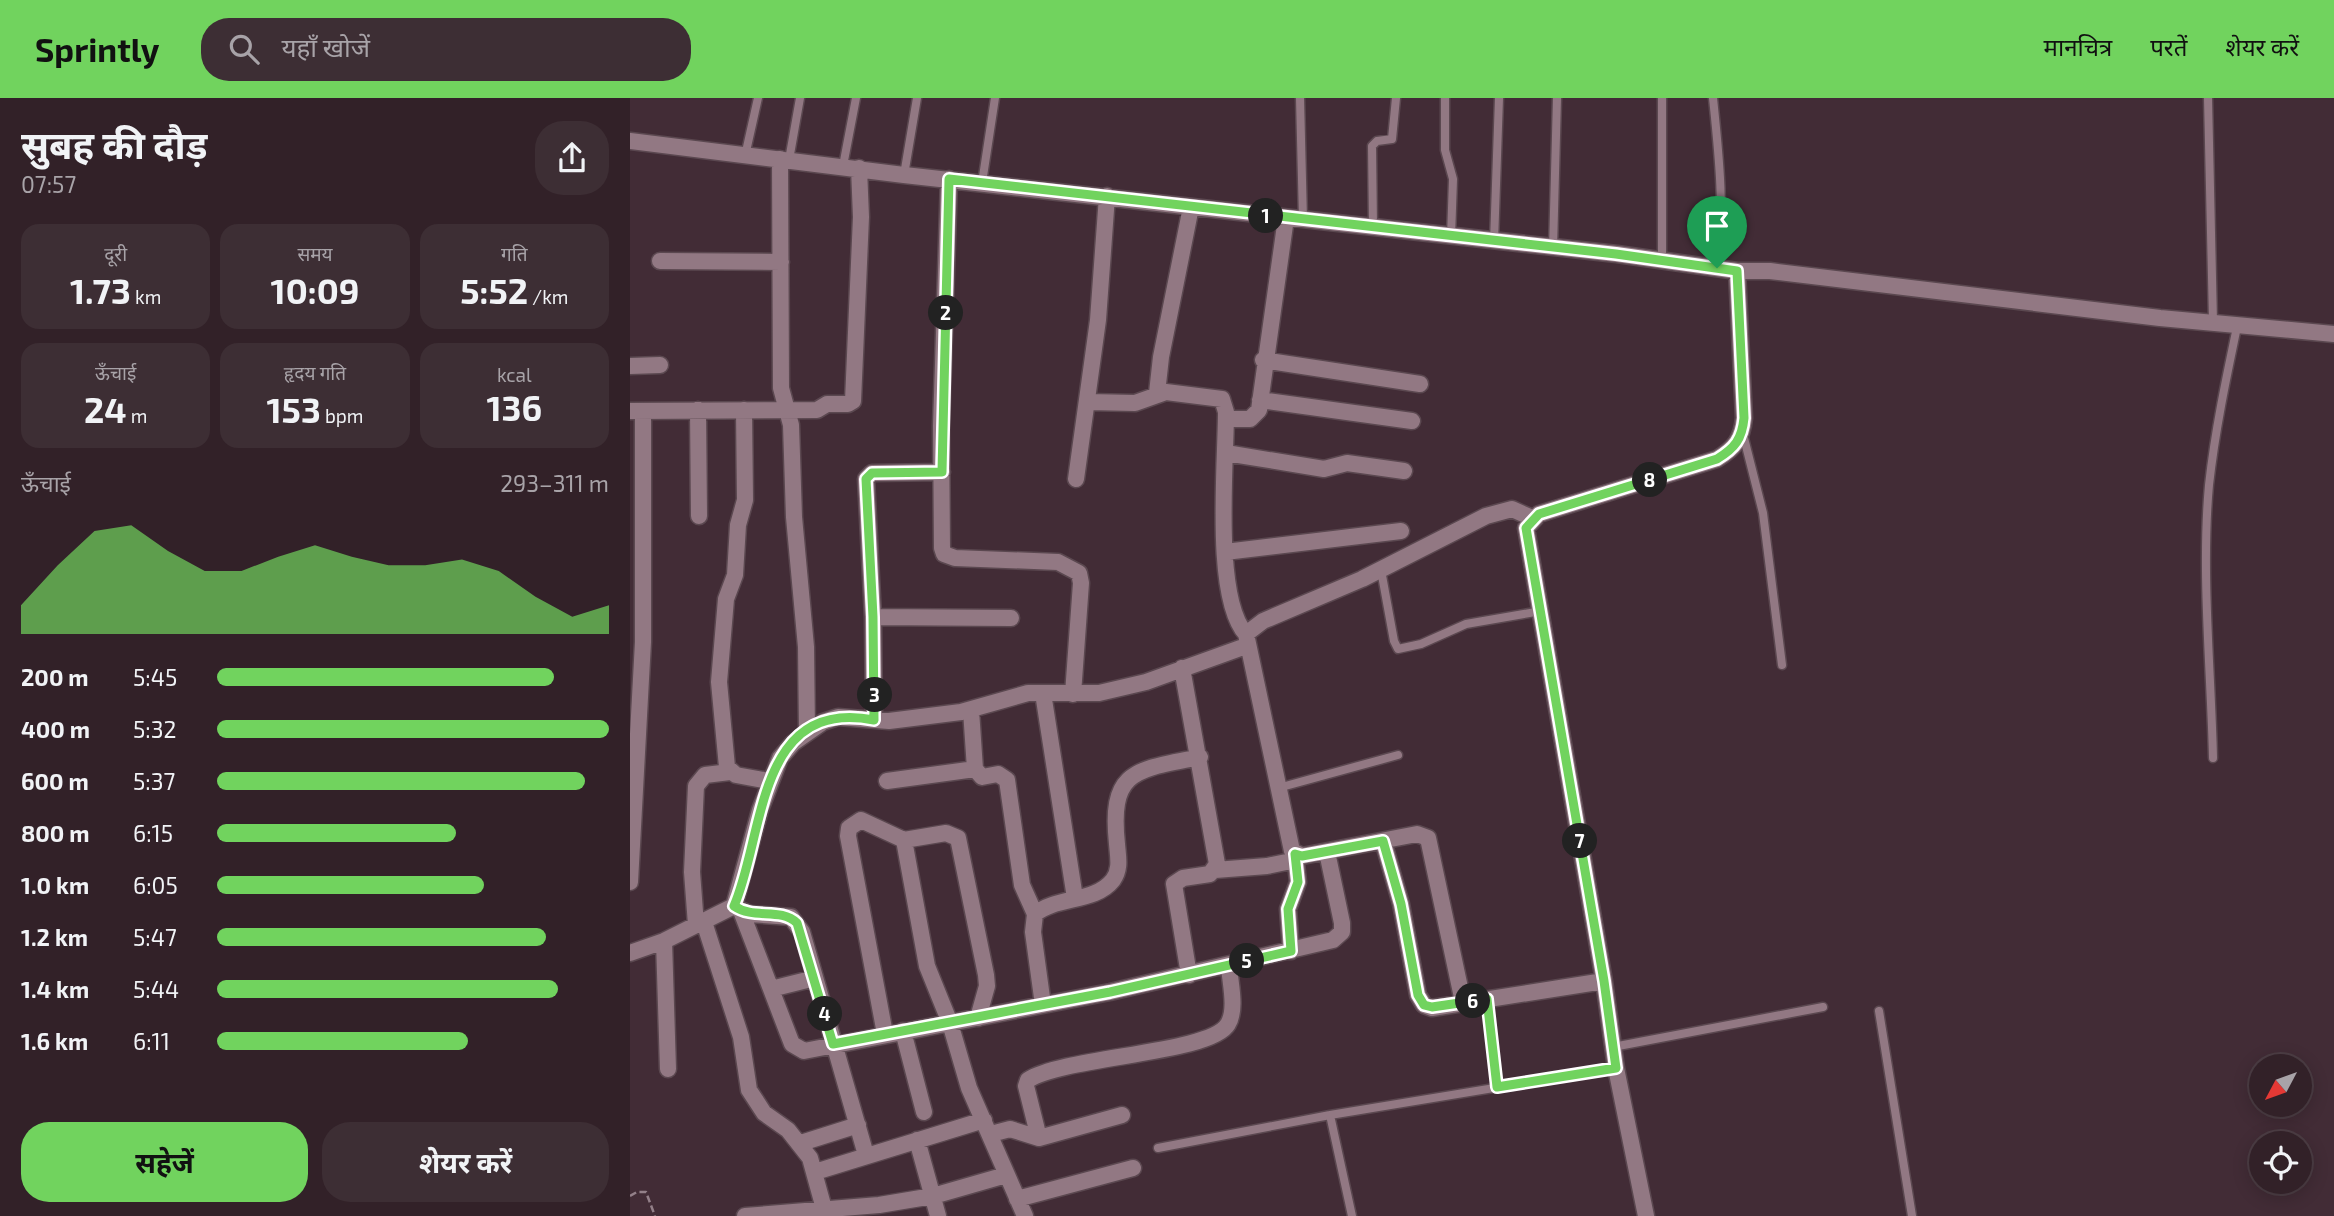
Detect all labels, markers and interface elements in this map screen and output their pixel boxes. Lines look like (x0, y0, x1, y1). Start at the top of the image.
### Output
search box (201, 18, 691, 81)
text: Sprintly (35, 29, 159, 69)
icon: search (225, 30, 263, 68)
text: यहाँ खोजें (281, 31, 370, 62)
text: मानचित्र (2044, 32, 2112, 61)
text: परतें (2150, 32, 2187, 61)
text: शेयर करें (2225, 32, 2299, 61)
text: सुबह की दौड़ (21, 121, 207, 167)
button: share (535, 121, 609, 195)
text: 07:57 (21, 170, 76, 198)
pin (1687, 196, 1747, 268)
pin: 1 (1248, 198, 1284, 234)
text: 1 (1261, 204, 1270, 227)
icon: arrive (1698, 207, 1736, 245)
text: दूरी (104, 242, 127, 265)
text: समय (297, 242, 333, 265)
text: गति (501, 242, 528, 265)
text: 1.73 (70, 269, 131, 311)
text: 10:09 (271, 269, 359, 311)
text: 5:52 (460, 269, 528, 311)
text: km (131, 285, 161, 308)
text: /km (528, 285, 569, 308)
pin: 2 (928, 296, 964, 330)
text: 2 (940, 301, 951, 324)
text: ऊँचाई (95, 361, 136, 384)
text: हृदय गति (284, 361, 346, 384)
text: kcal (497, 363, 532, 386)
text: 136 (487, 386, 542, 428)
text: 24 (84, 388, 127, 430)
text: 153 (266, 388, 321, 430)
text: m (127, 404, 147, 427)
text: bpm (321, 404, 364, 427)
pin: 8 (1632, 462, 1668, 498)
text: 8 (1644, 468, 1655, 491)
text: ऊँचाई (21, 469, 71, 497)
text: 293–311 m (500, 469, 609, 497)
text: 200 m (21, 663, 89, 691)
text: 5:45 (133, 663, 177, 691)
pin: 3 (858, 678, 892, 712)
text: 3 (869, 683, 880, 706)
text: 400 m (21, 715, 90, 743)
text: 5:32 (133, 715, 176, 743)
text: 600 m (21, 767, 89, 795)
text: 5:37 (133, 767, 175, 795)
text: 800 m (21, 819, 90, 847)
text: 6:15 (133, 819, 173, 847)
pin: 7 (1562, 824, 1598, 858)
text: 7 (1574, 829, 1585, 852)
text: 1.0 km (21, 871, 89, 899)
text: 6:05 (133, 871, 178, 899)
text: 1.2 km (21, 923, 88, 951)
text: 5:47 (133, 923, 177, 951)
pin: 5 (1230, 944, 1264, 978)
text: 5 (1241, 949, 1252, 972)
text: 1.4 km (21, 975, 89, 1003)
text: 5:44 (133, 975, 179, 1003)
pin: 6 (1456, 984, 1490, 1018)
text: 6 (1467, 989, 1478, 1012)
pin: 4 (808, 996, 842, 1032)
text: 4 (818, 1002, 831, 1025)
text: 1.6 km (21, 1027, 88, 1055)
text: 6:11 (133, 1027, 170, 1055)
north arrow (2249, 1054, 2312, 1116)
map controls (2249, 1054, 2312, 1194)
button: सहेजें (21, 1122, 308, 1202)
button: शेयर करें (322, 1122, 609, 1202)
button: locate (2249, 1131, 2312, 1194)

